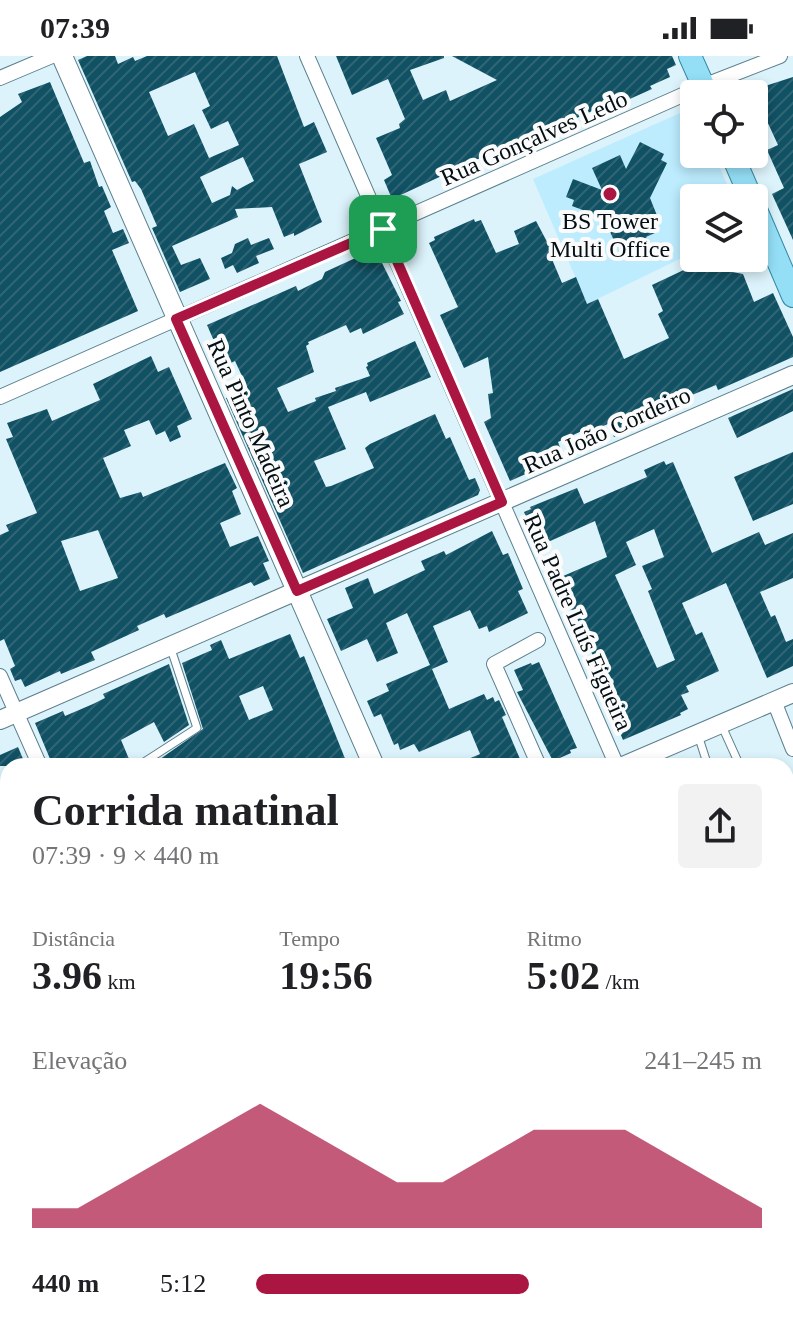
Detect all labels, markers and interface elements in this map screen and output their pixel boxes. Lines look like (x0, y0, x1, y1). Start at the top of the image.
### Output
text: 07:39 (40, 11, 110, 44)
map controls (680, 80, 768, 272)
button: locate (680, 80, 768, 168)
street label: Rua Gonçalves Ledo (437, 85, 631, 191)
button: layers (680, 184, 768, 272)
marker: BS Tower Multi Office (601, 185, 619, 203)
pin (349, 195, 417, 263)
icon: arrive (361, 207, 405, 251)
place label: BS Tower Multi Office (550, 208, 670, 262)
street label: Rua Pinto Madeira (202, 335, 300, 511)
street label: Rua João Cordeiro (520, 382, 694, 478)
street label: Rua Padre Luís Figueira (519, 510, 638, 734)
button: share (678, 784, 762, 868)
text: Corrida matinal (32, 786, 339, 835)
text: 07:39 · 9 × 440 m (32, 841, 219, 870)
text: Distância (32, 926, 115, 951)
text: Tempo (279, 926, 340, 951)
text: Ritmo (527, 926, 582, 951)
text: 3.96 (32, 953, 102, 998)
text: 19:56 (279, 953, 373, 998)
text: 5:02 (527, 953, 600, 998)
text: km (102, 969, 136, 994)
text: /km (600, 969, 640, 994)
text: Elevação (32, 1046, 127, 1075)
text: 241–245 m (644, 1046, 762, 1075)
text: 440 m (32, 1269, 99, 1298)
text: 5:12 (160, 1269, 206, 1298)

